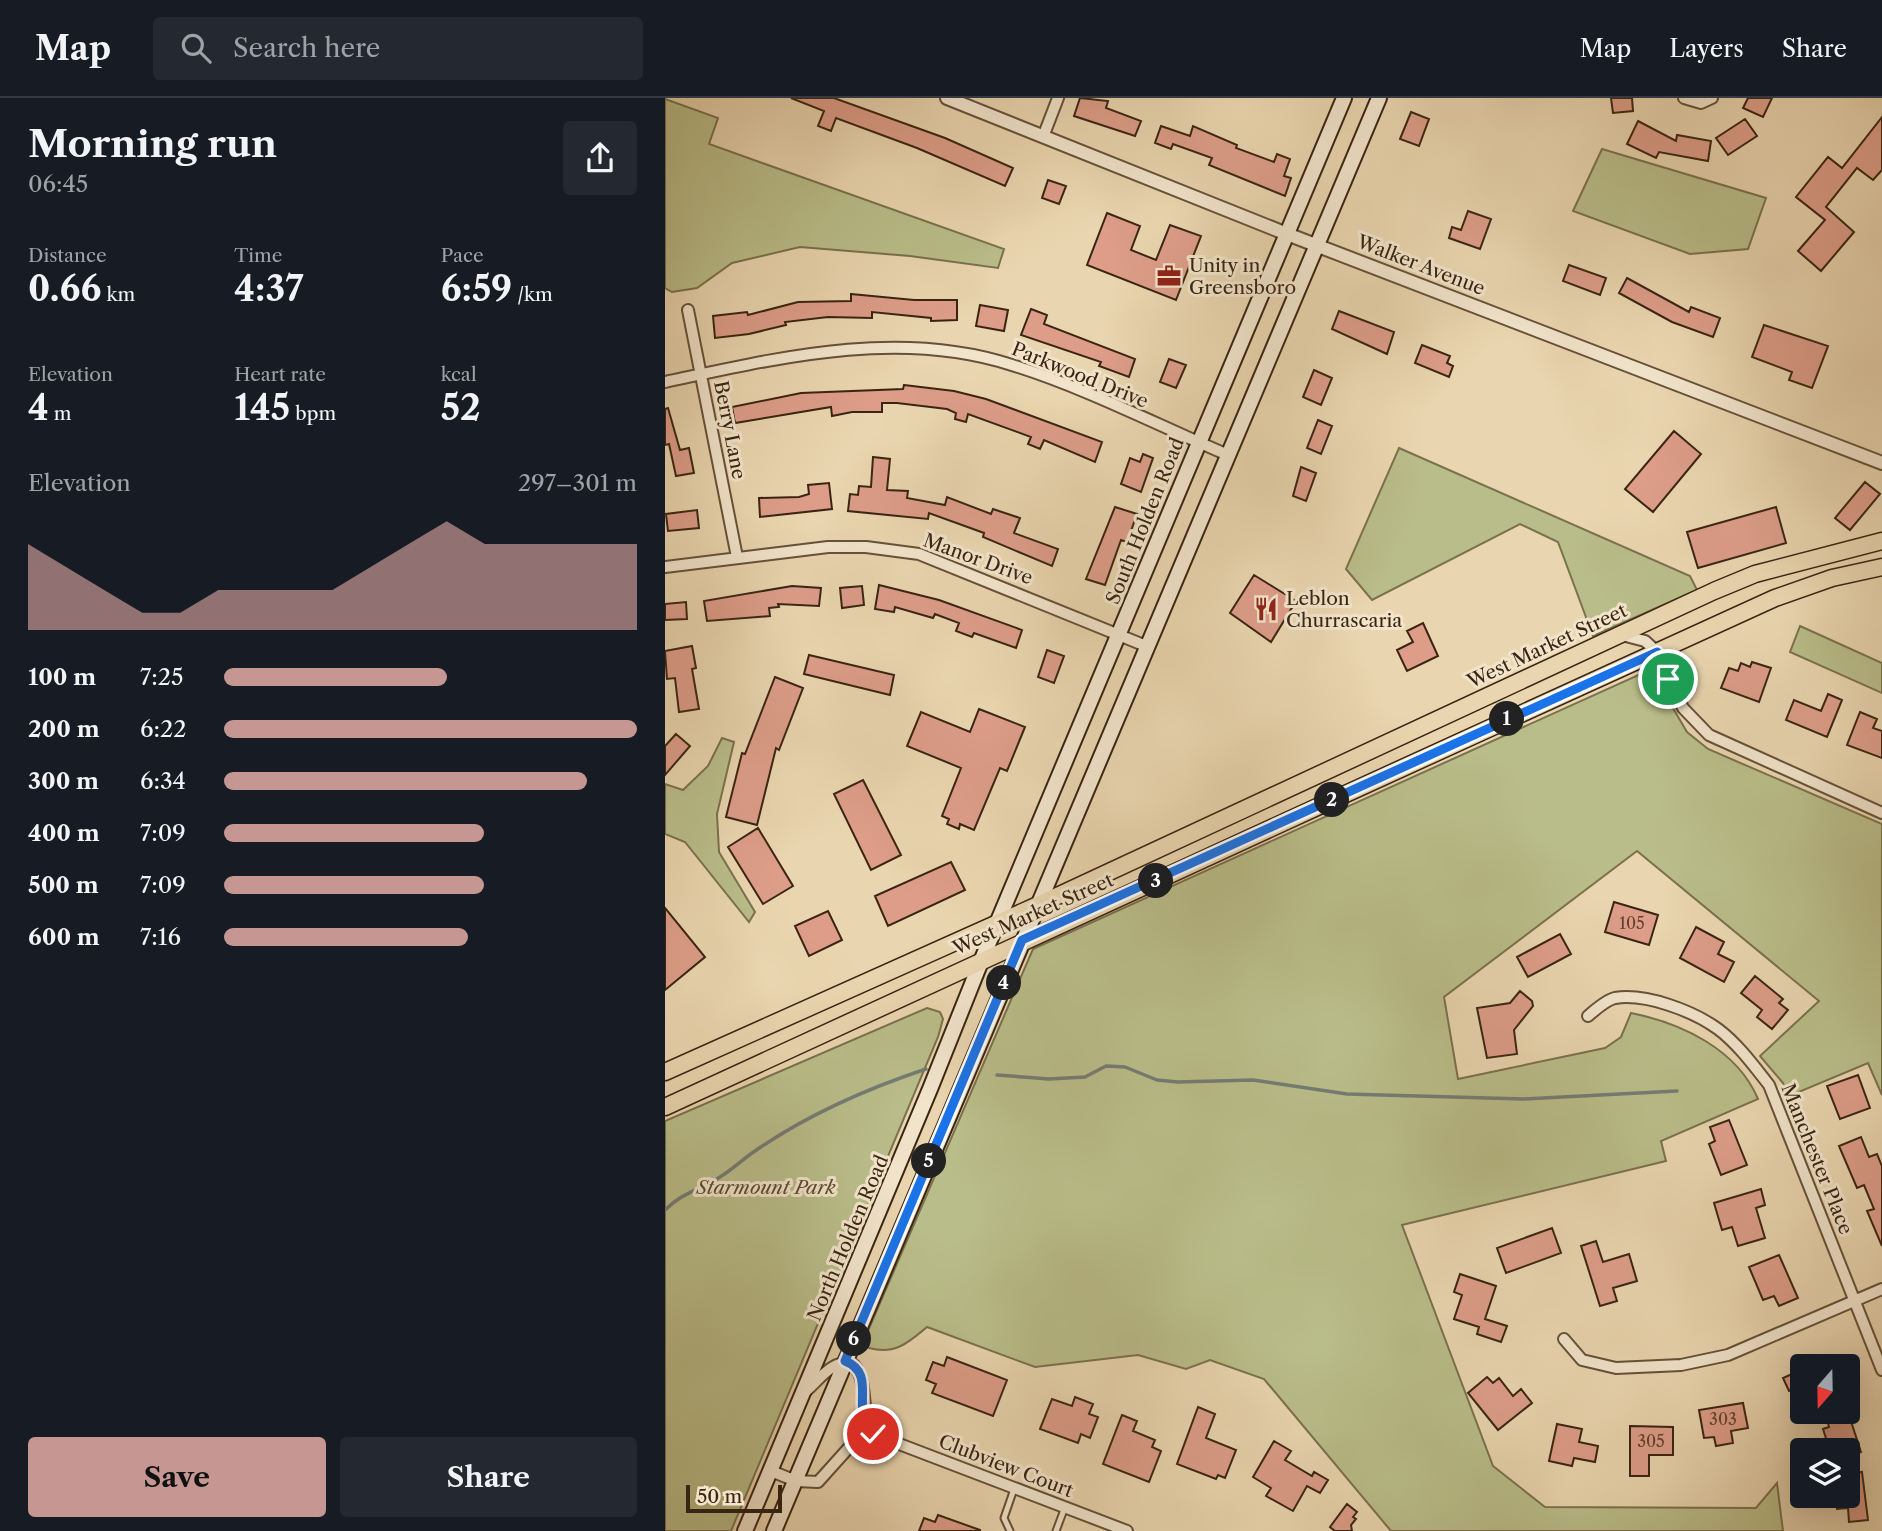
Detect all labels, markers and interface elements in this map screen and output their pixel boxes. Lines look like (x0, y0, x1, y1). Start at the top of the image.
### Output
search box (153, 17, 643, 80)
text: Map (35, 28, 111, 69)
icon: search (177, 29, 215, 67)
text: Search here (233, 32, 380, 64)
text: Map (1580, 34, 1631, 63)
text: Layers (1669, 34, 1744, 63)
text: Share (1782, 34, 1847, 63)
text: Morning run (28, 120, 277, 167)
button: share (563, 121, 637, 195)
text: 06:45 (28, 170, 88, 198)
street label: Walker Avenue (1353, 230, 1488, 300)
text: Distance (28, 244, 107, 267)
text: Time (234, 244, 282, 267)
text: Pace (441, 244, 484, 267)
place label: Unity in Greensboro (1189, 254, 1296, 299)
office icon: Unity in Greensboro (1155, 262, 1183, 290)
text: 0.66 (28, 267, 101, 310)
text: 4:37 (234, 267, 304, 310)
text: 6:59 (441, 267, 512, 310)
text: km (101, 283, 135, 306)
text: /km (512, 283, 553, 306)
street label: Parkwood Drive (1008, 337, 1152, 413)
text: Elevation (28, 363, 113, 386)
text: Heart rate (234, 363, 326, 386)
text: kcal (441, 363, 477, 386)
street label: Berry Lane (709, 379, 751, 481)
text: 4 (28, 386, 49, 429)
text: 145 (234, 386, 290, 429)
text: 52 (441, 386, 481, 429)
text: m (49, 402, 72, 425)
text: bpm (290, 402, 336, 425)
street label: South Holden Road (1101, 434, 1189, 608)
text: Elevation (28, 469, 131, 497)
text: 297–301 m (518, 469, 637, 497)
street label: Manor Drive (920, 529, 1036, 589)
place label: Leblon Churrascaria (1286, 587, 1402, 632)
restaurant icon: Leblon Churrascaria (1252, 595, 1280, 623)
street label: West Market Street (1463, 599, 1631, 693)
pin (1638, 649, 1698, 709)
icon: arrive (1649, 660, 1687, 698)
text: 100 m (28, 663, 96, 691)
text: 7:25 (140, 663, 184, 691)
pin: 1 (1489, 702, 1525, 736)
text: 1 (1502, 707, 1511, 730)
text: 200 m (28, 715, 100, 743)
text: 6:22 (140, 715, 186, 743)
text: 300 m (28, 767, 99, 795)
text: 6:34 (140, 767, 186, 795)
pin: 2 (1315, 782, 1349, 818)
text: 2 (1326, 788, 1337, 811)
text: 400 m (28, 819, 100, 847)
text: 7:09 (140, 819, 186, 847)
pin: 3 (1139, 864, 1173, 898)
street label: West Market Street (948, 868, 1117, 960)
text: 3 (1150, 869, 1161, 892)
text: 500 m (28, 871, 99, 899)
text: 7:09 (140, 871, 186, 899)
house number: 105 (1619, 913, 1645, 933)
text: 600 m (28, 923, 100, 951)
text: 7:16 (140, 923, 181, 951)
pin: 4 (987, 966, 1021, 1001)
text: 4 (998, 971, 1009, 994)
street label: Manchester Place (1776, 1080, 1858, 1238)
pin: 5 (911, 1144, 947, 1178)
text: 5 (923, 1149, 934, 1172)
street label: North Holden Road (803, 1151, 893, 1324)
park label: Starmount Park (695, 1176, 836, 1199)
pin: 6 (837, 1322, 871, 1356)
text: 6 (848, 1327, 859, 1350)
north arrow (1790, 1354, 1860, 1424)
map controls (1790, 1354, 1860, 1508)
pin (843, 1404, 903, 1464)
house number: 303 (1709, 1409, 1737, 1429)
icon: check (854, 1415, 892, 1453)
street label: Clubview Court (935, 1430, 1077, 1502)
house number: 305 (1637, 1431, 1665, 1451)
button: Save (28, 1437, 326, 1517)
button: Share (340, 1437, 637, 1517)
button: layers (1790, 1438, 1860, 1508)
scale bar (686, 1482, 782, 1514)
text: 50 m (697, 1485, 742, 1508)

